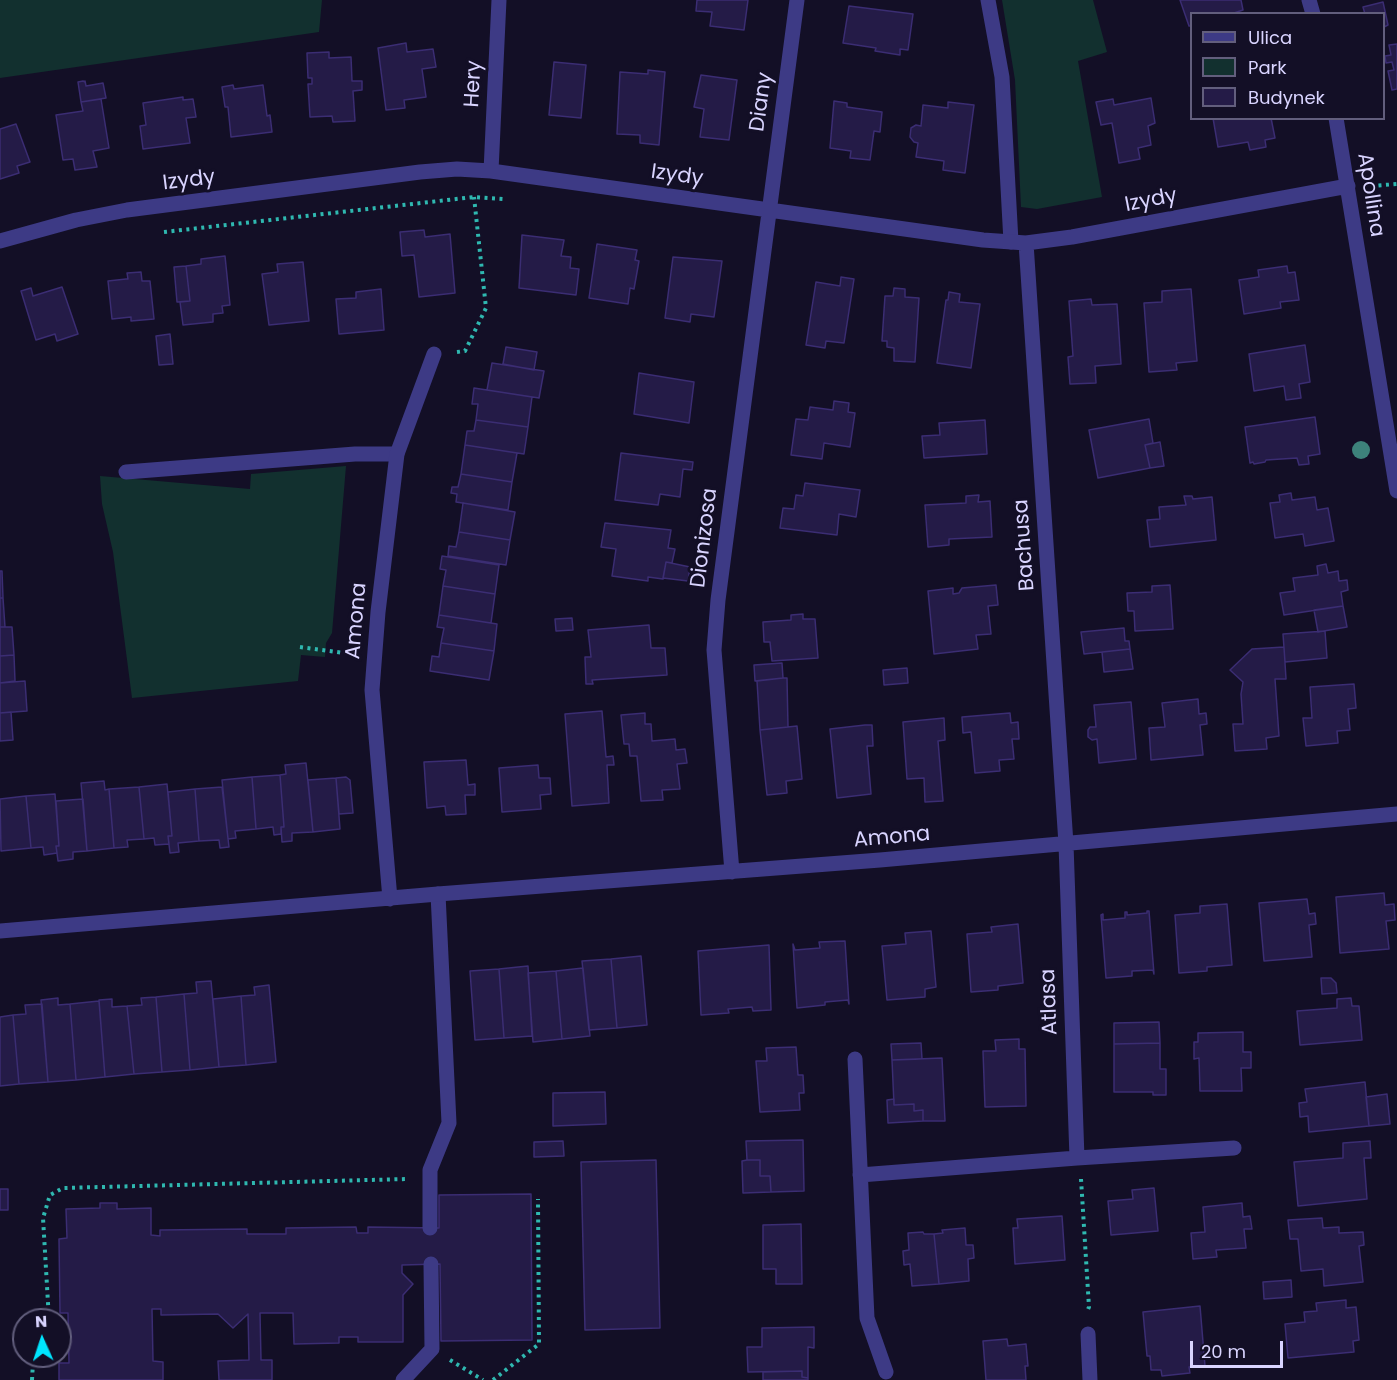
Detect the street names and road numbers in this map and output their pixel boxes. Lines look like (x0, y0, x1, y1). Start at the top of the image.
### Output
street label: Hery (460, 60, 488, 108)
street label: Diany (745, 71, 779, 133)
street label: Apollina (1351, 151, 1389, 239)
street label: Izydy (649, 160, 705, 192)
street label: Izydy (161, 165, 217, 197)
street label: Izydy (1123, 184, 1179, 218)
street label: Dionizosa (686, 487, 724, 589)
street label: Bachusa (1009, 498, 1041, 592)
street label: Amona (341, 582, 373, 660)
street label: Amona (853, 822, 931, 854)
street label: Atlasa (1036, 968, 1064, 1036)

